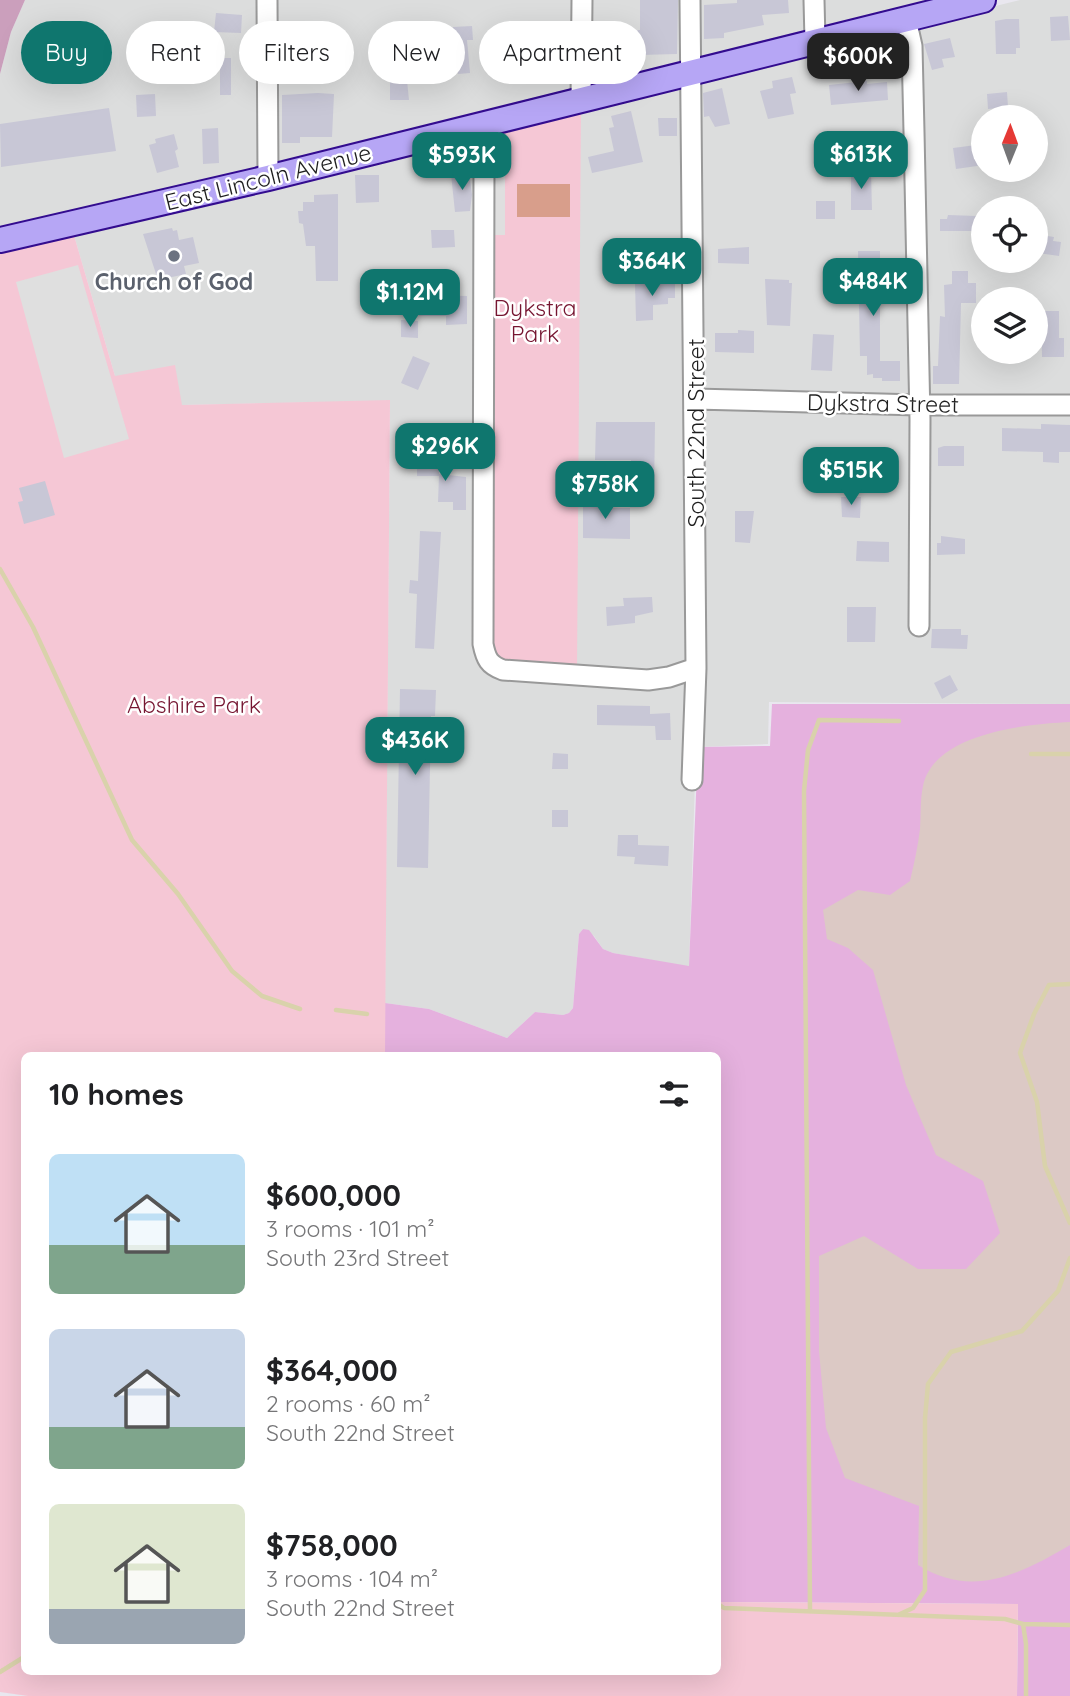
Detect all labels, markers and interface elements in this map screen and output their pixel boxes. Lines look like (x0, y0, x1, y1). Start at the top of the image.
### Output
chip: Buy (21, 21, 112, 84)
chip: Rent (126, 21, 225, 84)
chip: Filters (239, 21, 354, 84)
chip: New (368, 21, 465, 84)
chip: Apartment (479, 21, 646, 84)
pin: $600K (809, 34, 907, 93)
text: $600K (823, 41, 893, 70)
north arrow (971, 105, 1048, 182)
map controls (971, 105, 1048, 364)
pin: $593K (413, 132, 511, 192)
pin: $613K (812, 132, 910, 191)
street label: East Lincoln Avenue (162, 137, 374, 217)
text: $613K (830, 139, 892, 168)
text: $593K (428, 140, 496, 169)
button: locate (971, 196, 1048, 273)
pin: $364K (603, 238, 701, 298)
text: $364K (618, 246, 686, 275)
marker: Church of God (166, 248, 182, 264)
pin: $484K (824, 258, 922, 318)
text: $484K (839, 266, 907, 295)
place label: Church of God (95, 267, 253, 296)
pin: $1.12M (353, 270, 467, 329)
text: $1.12M (376, 277, 444, 306)
button: layers (971, 287, 1048, 364)
park label: Dykstra Park (494, 293, 576, 348)
street label: South 22nd Street (681, 338, 710, 527)
street label: Dykstra Street (807, 387, 959, 419)
pin: $296K (396, 424, 494, 483)
text: $296K (411, 431, 479, 460)
pin: $515K (802, 448, 900, 507)
text: $515K (819, 455, 883, 484)
pin: $758K (556, 462, 654, 521)
text: $758K (571, 469, 639, 498)
park label: Abshire Park (127, 690, 261, 719)
pin: $436K (366, 718, 464, 777)
text: $436K (381, 725, 449, 754)
text: 10 homes (49, 1075, 184, 1113)
icon: filters (655, 1075, 693, 1113)
text: $600,000 (266, 1176, 401, 1214)
icon: home (105, 1182, 189, 1266)
text: 3 rooms · 101 m² (266, 1214, 435, 1243)
text: South 23rd Street (266, 1243, 449, 1272)
text: $364,000 (266, 1351, 398, 1389)
icon: home (105, 1357, 189, 1441)
text: 2 rooms · 60 m² (266, 1389, 431, 1418)
text: South 22nd Street (266, 1418, 455, 1447)
text: $758,000 (266, 1526, 398, 1564)
icon: home (105, 1532, 189, 1616)
text: 3 rooms · 104 m² (266, 1564, 438, 1593)
text: South 22nd Street (266, 1593, 455, 1622)

